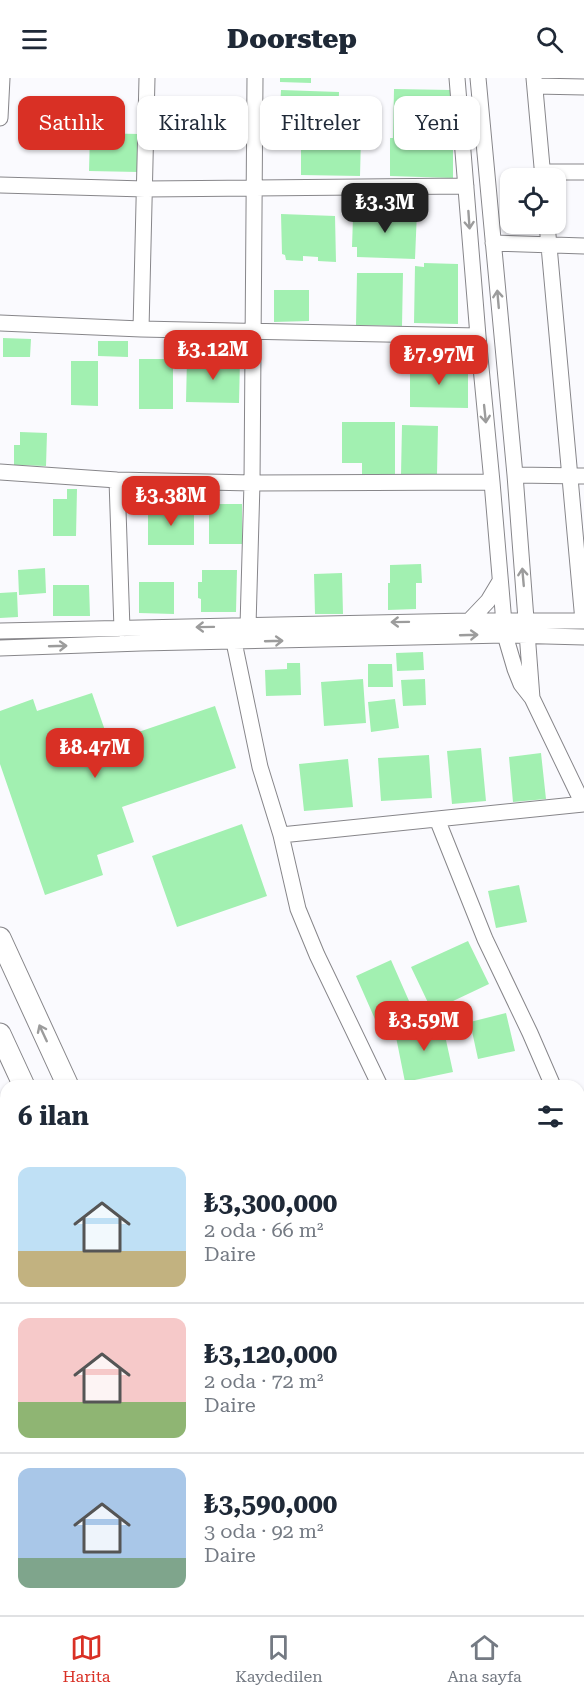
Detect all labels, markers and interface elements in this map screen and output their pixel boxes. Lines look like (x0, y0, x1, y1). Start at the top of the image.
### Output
icon: menu (18, 23, 51, 56)
text: Doorstep (227, 23, 357, 55)
icon: search (533, 23, 566, 56)
chip: Satılık (18, 96, 125, 150)
chip: Kiralık (137, 96, 248, 150)
chip: Filtreler (260, 96, 382, 150)
chip: Yeni (394, 96, 480, 150)
map controls (500, 168, 566, 234)
button: locate (500, 168, 566, 234)
pin: ₺3.3M (343, 183, 427, 234)
text: ₺3.3M (355, 190, 415, 214)
one-way arrow (464, 210, 475, 229)
one-way arrow (492, 289, 503, 309)
pin: ₺3.12M (164, 330, 262, 381)
pin: ₺7.97M (390, 335, 488, 386)
text: ₺3.12M (178, 337, 248, 361)
text: ₺7.97M (404, 342, 474, 366)
one-way arrow (480, 404, 491, 424)
pin: ₺3.38M (122, 476, 220, 527)
text: ₺3.38M (136, 483, 206, 507)
one-way arrow (518, 567, 529, 587)
one-way arrow (390, 617, 410, 628)
one-way arrow (195, 621, 215, 633)
one-way arrow (459, 630, 479, 641)
one-way arrow (264, 635, 284, 646)
one-way arrow (48, 641, 68, 652)
pin: ₺8.47M (46, 728, 144, 779)
text: ₺8.47M (60, 735, 130, 759)
pin: ₺3.59M (375, 1001, 473, 1052)
text: ₺3.59M (389, 1008, 459, 1032)
one-way arrow (37, 1024, 49, 1042)
icon: filters (534, 1100, 567, 1133)
text: 6 ilan (18, 1101, 89, 1131)
text: ₺3,300,000 (204, 1188, 337, 1218)
icon: home (66, 1191, 138, 1263)
text: 2 oda · 66 m² (204, 1218, 324, 1242)
text: Daire (204, 1242, 256, 1266)
text: ₺3,120,000 (204, 1339, 337, 1369)
icon: home (66, 1342, 138, 1414)
text: 2 oda · 72 m² (204, 1369, 324, 1393)
text: Daire (204, 1393, 256, 1417)
text: ₺3,590,000 (204, 1489, 337, 1519)
icon: home (66, 1492, 138, 1564)
text: 3 oda · 92 m² (204, 1519, 324, 1543)
text: Daire (204, 1543, 256, 1567)
tab: Harita (62, 1631, 110, 1686)
tab: Kaydedilen (235, 1631, 323, 1686)
tab: Ana sayfa (447, 1631, 522, 1686)

